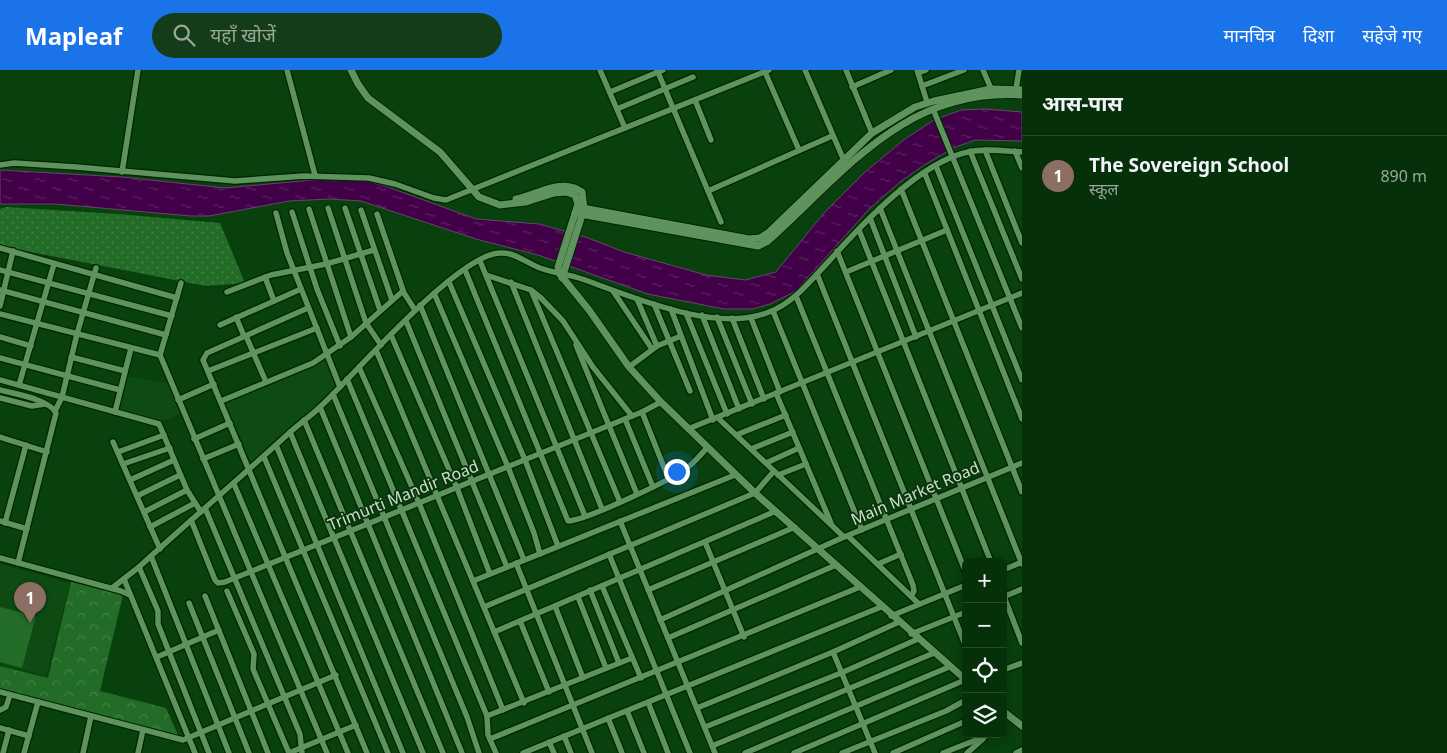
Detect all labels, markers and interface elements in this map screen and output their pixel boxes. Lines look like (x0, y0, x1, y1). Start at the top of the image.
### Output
search box (152, 13, 502, 58)
text: Mapleaf (25, 19, 122, 52)
icon: search (170, 21, 198, 49)
text: यहाँ खोजें (210, 22, 276, 48)
text: मानचित्र (1224, 23, 1275, 47)
text: दिशा (1303, 23, 1334, 47)
text: सहेजे गए (1362, 23, 1422, 47)
text: आस-पास (1042, 89, 1123, 117)
text: The Sovereign School (1089, 152, 1289, 178)
text: 1 (1053, 165, 1063, 187)
text: 890 m (1380, 165, 1427, 187)
text: स्कूल (1089, 178, 1118, 200)
street label: Trimurti Mandir Road (324, 455, 482, 535)
street label: Main Market Road (847, 456, 983, 530)
your location (664, 459, 690, 485)
map controls (962, 558, 1007, 738)
button: + (962, 558, 1007, 603)
pin: 1 (14, 582, 46, 623)
button: − (962, 603, 1007, 648)
button: locate (962, 648, 1007, 693)
button: layers (962, 693, 1007, 738)

